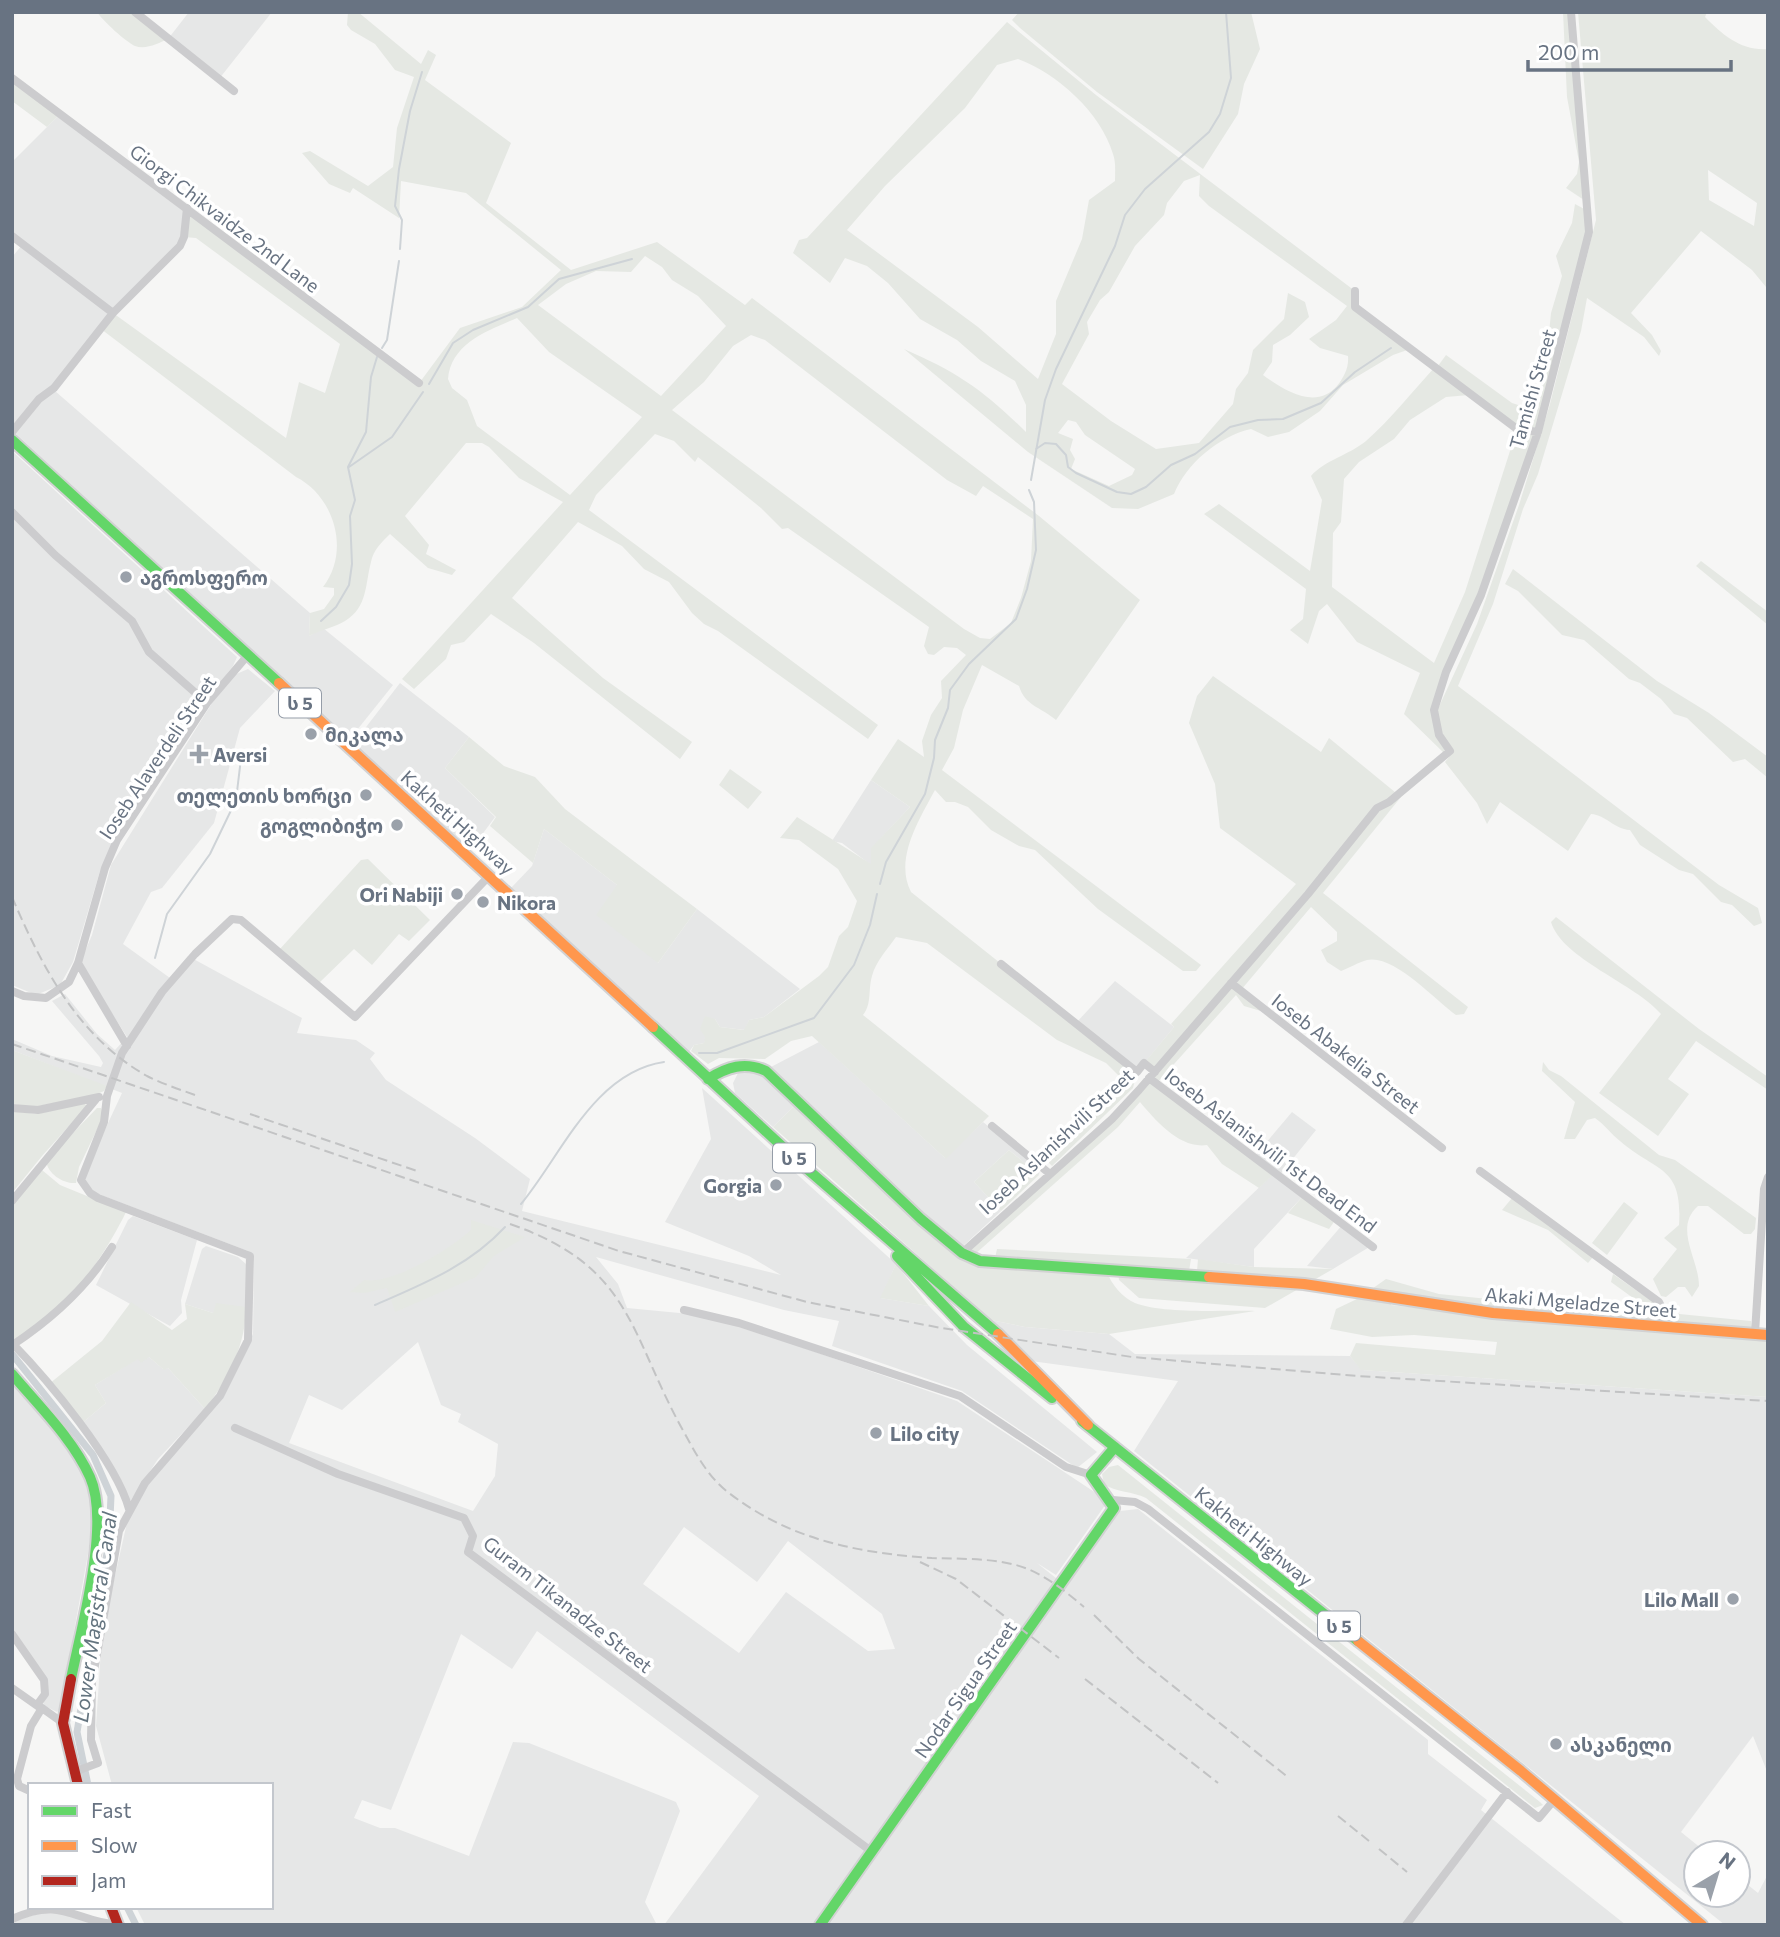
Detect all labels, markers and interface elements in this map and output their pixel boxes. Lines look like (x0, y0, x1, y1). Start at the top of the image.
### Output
scale bar (1528, 28, 1731, 72)
text: 200 m (1538, 39, 1599, 64)
street label: Giorgi Chikvaidze 2nd Lane (125, 139, 325, 297)
street label: Tamishi Street (1504, 326, 1560, 452)
place label: აგროსფერო (140, 566, 268, 590)
marker: აგროსფერო (118, 569, 134, 585)
street label: Ioseb Alaverdeli Street (94, 671, 220, 843)
road number: ს 5 (279, 688, 321, 718)
place label: მიკალა (325, 723, 404, 747)
marker: მიკალა (303, 726, 319, 742)
place label: Aversi (213, 743, 267, 766)
marker: Aversi (191, 746, 207, 762)
street label: Kakheti Highway (397, 765, 520, 879)
place label: თელეთის ხორცი (177, 784, 352, 808)
marker: თელეთის ხორცი (358, 787, 374, 803)
place label: გოგლიბიჭო (260, 814, 383, 838)
marker: გოგლიბიჭო (389, 817, 405, 833)
place label: Ori Nabiji (359, 883, 443, 906)
marker: Ori Nabiji (449, 886, 465, 902)
place label: Nikora (497, 891, 556, 914)
marker: Nikora (475, 894, 491, 910)
street label: Ioseb Abakelia Street (1268, 988, 1425, 1118)
street label: Ioseb Aslanishvili Street (974, 1063, 1138, 1219)
street label: Ioseb Aslanishvili 1st Dead End (1160, 1063, 1382, 1237)
road number: ს 5 (773, 1143, 815, 1172)
place label: Gorgia (703, 1174, 762, 1197)
marker: Gorgia (768, 1177, 784, 1193)
street label: Akaki Mgeladze Street (1484, 1282, 1678, 1322)
place label: Lilo city (890, 1422, 960, 1445)
marker: Lilo city (868, 1425, 884, 1441)
street label: Kakheti Highway (1191, 1482, 1318, 1591)
water label: Lower Magistral Canal (67, 1510, 121, 1724)
street label: Guram Tikanadze Street (479, 1531, 657, 1677)
place label: Lilo Mall (1644, 1588, 1719, 1611)
marker: Lilo Mall (1725, 1591, 1741, 1607)
road number: ს 5 (1318, 1611, 1360, 1640)
street label: Nodar Sigua Street (909, 1616, 1021, 1762)
place label: ასკანელი (1570, 1733, 1672, 1757)
marker: ასკანელი (1548, 1736, 1564, 1752)
legend (28, 1783, 273, 1909)
text: Fast (91, 1797, 132, 1822)
text: Slow (91, 1832, 138, 1857)
north arrow (1682, 1839, 1752, 1909)
text: N (1715, 1847, 1740, 1874)
text: Jam (91, 1867, 126, 1892)

